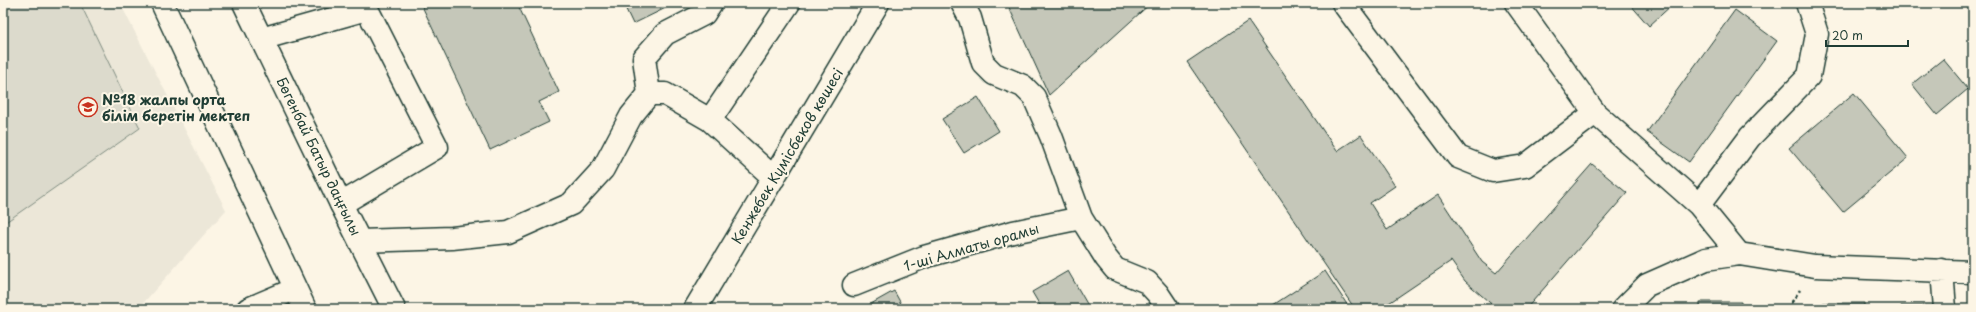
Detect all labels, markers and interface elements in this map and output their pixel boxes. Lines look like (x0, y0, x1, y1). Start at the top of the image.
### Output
scale bar (1826, 22, 1908, 48)
text: 20 m (1832, 26, 1863, 44)
street label: Кенжебек Күмісбеков көшесі (726, 64, 848, 248)
street label: Бөгенбай Батыр даңғылы (271, 73, 367, 239)
place label: №18 жалпы орта білім беретін мектеп (102, 89, 251, 126)
school or university icon: №18 жалпы орта білім беретін мектеп (77, 96, 99, 118)
street label: 1-ші Алматы орамы (901, 218, 1041, 276)

